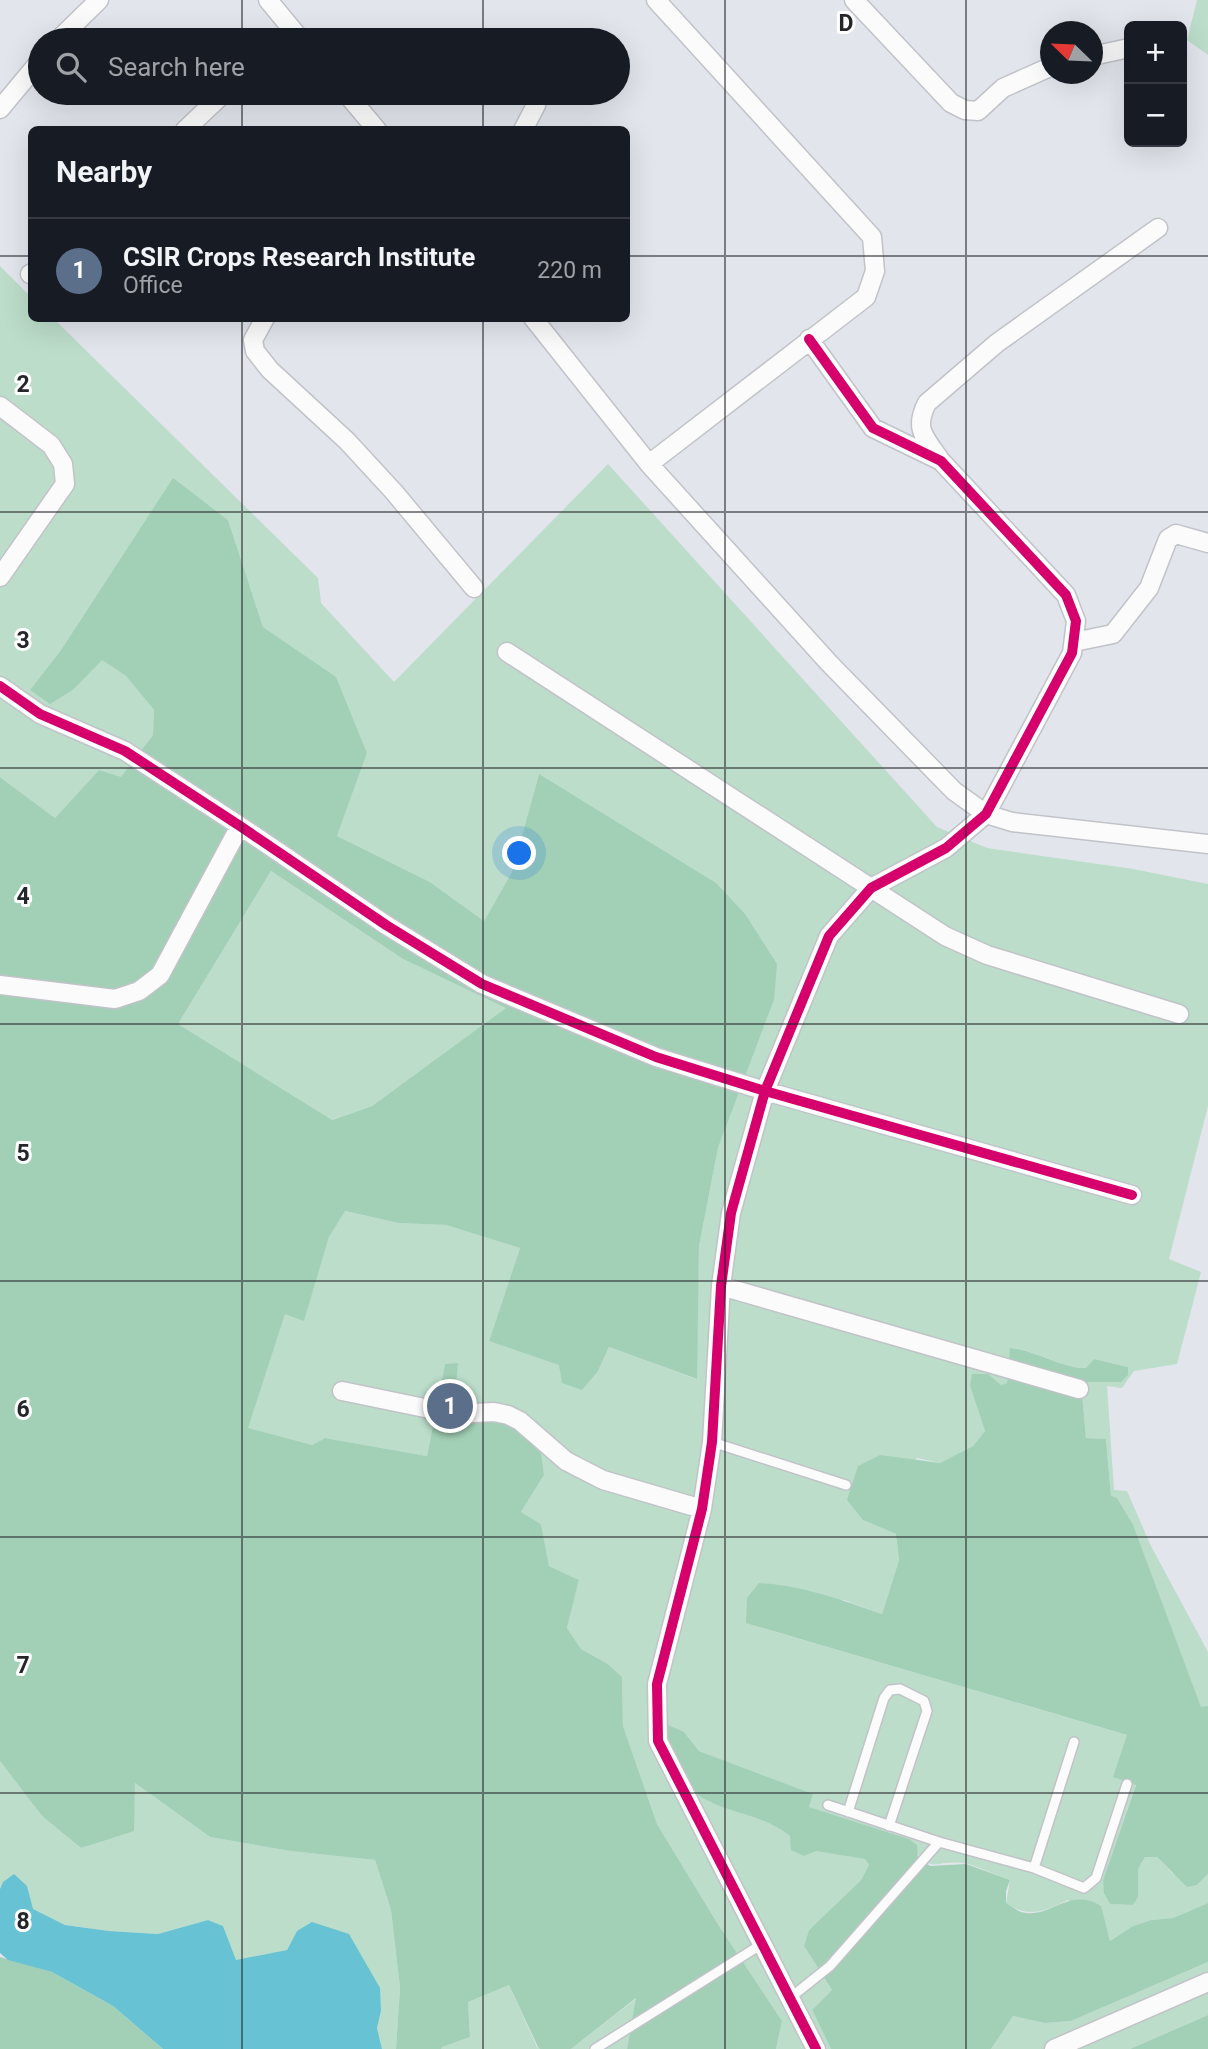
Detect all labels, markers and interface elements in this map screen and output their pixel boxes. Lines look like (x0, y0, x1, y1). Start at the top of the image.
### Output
text: D (839, 10, 853, 37)
north arrow (1040, 21, 1103, 84)
map controls (1124, 21, 1187, 147)
button: + (1124, 21, 1187, 84)
search box (28, 28, 630, 105)
icon: search (52, 48, 90, 86)
text: Search here (108, 52, 245, 82)
button: − (1124, 84, 1187, 147)
text: Nearby (56, 154, 152, 189)
text: CSIR Crops Research Institute (123, 242, 475, 272)
text: 1 (72, 257, 86, 284)
text: 220 m (537, 257, 602, 284)
text: Office (123, 272, 183, 299)
text: 2 (16, 371, 30, 398)
text: 3 (16, 627, 30, 654)
your location (502, 836, 536, 870)
text: 4 (16, 883, 30, 910)
text: 5 (16, 1140, 30, 1167)
pin: 1 (427, 1380, 473, 1432)
text: 6 (16, 1396, 30, 1423)
text: 7 (16, 1652, 30, 1679)
text: 8 (16, 1908, 30, 1935)

